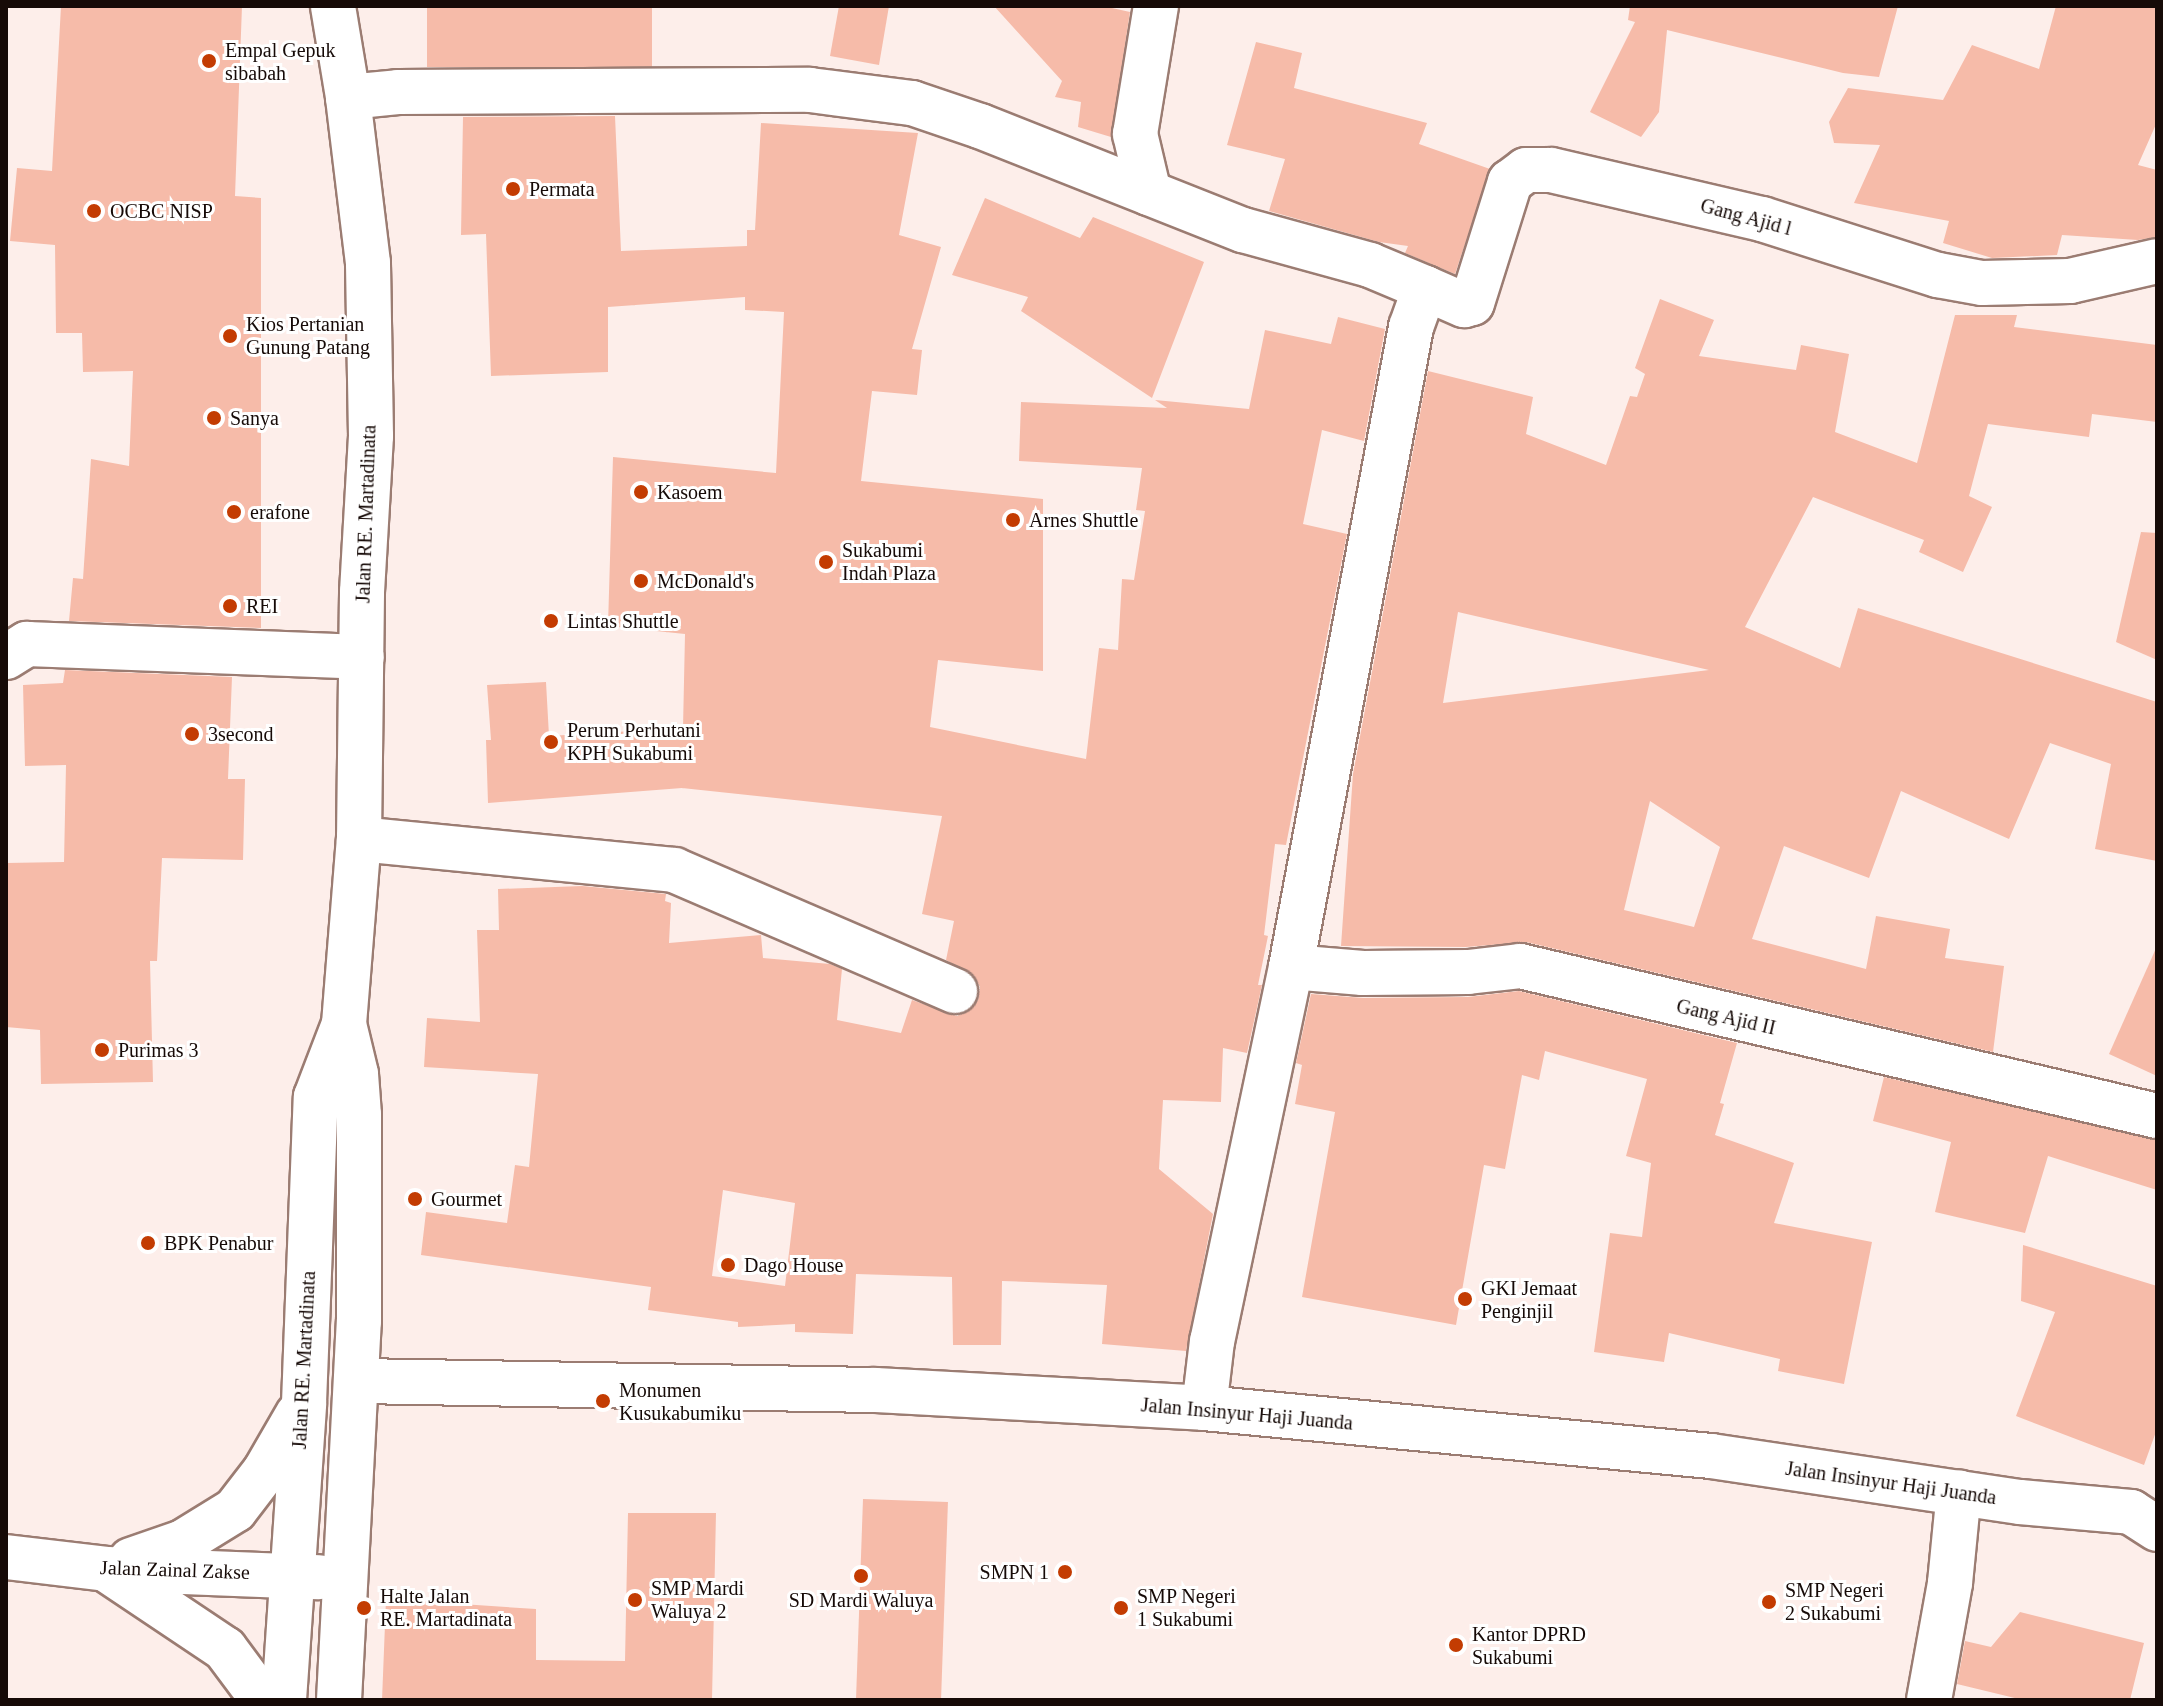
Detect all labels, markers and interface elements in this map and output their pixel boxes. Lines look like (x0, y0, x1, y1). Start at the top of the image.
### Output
place label: Empal Gepuk sibabah (225, 38, 336, 85)
marker: Empal Gepuk sibabah (200, 52, 218, 70)
place label: Permata (529, 177, 595, 201)
marker: Permata (504, 180, 522, 198)
street label: Gang Ajid l (1697, 193, 1795, 241)
place label: OCBC NISP (110, 199, 213, 223)
marker: OCBC NISP (85, 202, 103, 220)
place label: Kios Pertanian Gunung Patang (246, 312, 370, 359)
marker: Kios Pertanian Gunung Patang (221, 327, 239, 345)
place label: Sanya (230, 406, 279, 430)
marker: Sanya (205, 409, 223, 427)
street label: Jalan RE. Martadinata (351, 424, 381, 604)
place label: Kasoem (657, 480, 723, 504)
marker: Kasoem (632, 483, 650, 501)
place label: erafone (250, 500, 310, 524)
marker: erafone (225, 503, 243, 521)
place label: Arnes Shuttle (1029, 508, 1138, 532)
marker: Arnes Shuttle (1004, 511, 1022, 529)
place label: Sukabumi Indah Plaza (842, 538, 936, 585)
marker: Sukabumi Indah Plaza (817, 553, 835, 571)
place label: McDonald's (657, 569, 754, 593)
marker: McDonald's (632, 572, 650, 590)
place label: REI (246, 594, 278, 618)
marker: REI (221, 597, 239, 615)
place label: Lintas Shuttle (567, 609, 679, 633)
marker: Lintas Shuttle (542, 612, 560, 630)
place label: Perum Perhutani KPH Sukabumi (567, 718, 701, 765)
place label: 3second (208, 722, 274, 746)
marker: 3second (183, 725, 201, 743)
marker: Perum Perhutani KPH Sukabumi (542, 733, 560, 751)
street label: Gang Ajid II (1674, 994, 1778, 1040)
place label: Purimas 3 (118, 1038, 199, 1062)
marker: Purimas 3 (93, 1041, 111, 1059)
place label: Gourmet (431, 1187, 502, 1211)
marker: Gourmet (406, 1190, 424, 1208)
place label: BPK Penabur (164, 1231, 273, 1255)
marker: BPK Penabur (139, 1234, 157, 1252)
place label: Dago House (744, 1253, 843, 1277)
marker: Dago House (719, 1256, 737, 1274)
street label: Jalan RE. Martadinata (287, 1270, 321, 1450)
place label: GKI Jemaat Penginjil (1481, 1276, 1577, 1323)
marker: GKI Jemaat Penginjil (1456, 1290, 1474, 1308)
place label: Monumen Kusukabumiku (619, 1378, 741, 1425)
marker: Monumen Kusukabumiku (594, 1392, 612, 1410)
street label: Jalan Insinyur Haji Juanda (1140, 1393, 1354, 1435)
street label: Jalan Insinyur Haji Juanda (1784, 1456, 1998, 1510)
street label: Jalan Zainal Zakse (100, 1555, 250, 1585)
place label: SMPN 1 (980, 1560, 1049, 1584)
marker: SMPN 1 (1056, 1563, 1074, 1581)
marker: SD Mardi Waluya (852, 1567, 870, 1585)
place label: SMP Mardi Waluya 2 (651, 1576, 745, 1623)
place label: SMP Negeri 2 Sukabumi (1785, 1578, 1884, 1625)
place label: Halte Jalan RE. Martadinata (380, 1584, 512, 1631)
place label: SMP Negeri 1 Sukabumi (1137, 1584, 1236, 1631)
place label: SD Mardi Waluya (788, 1588, 934, 1612)
marker: SMP Mardi Waluya 2 (626, 1591, 644, 1609)
marker: SMP Negeri 2 Sukabumi (1760, 1593, 1778, 1611)
marker: Halte Jalan RE. Martadinata (355, 1599, 373, 1617)
marker: SMP Negeri 1 Sukabumi (1112, 1599, 1130, 1617)
place label: Kantor DPRD Sukabumi (1472, 1622, 1586, 1669)
marker: Kantor DPRD Sukabumi (1447, 1636, 1465, 1654)

